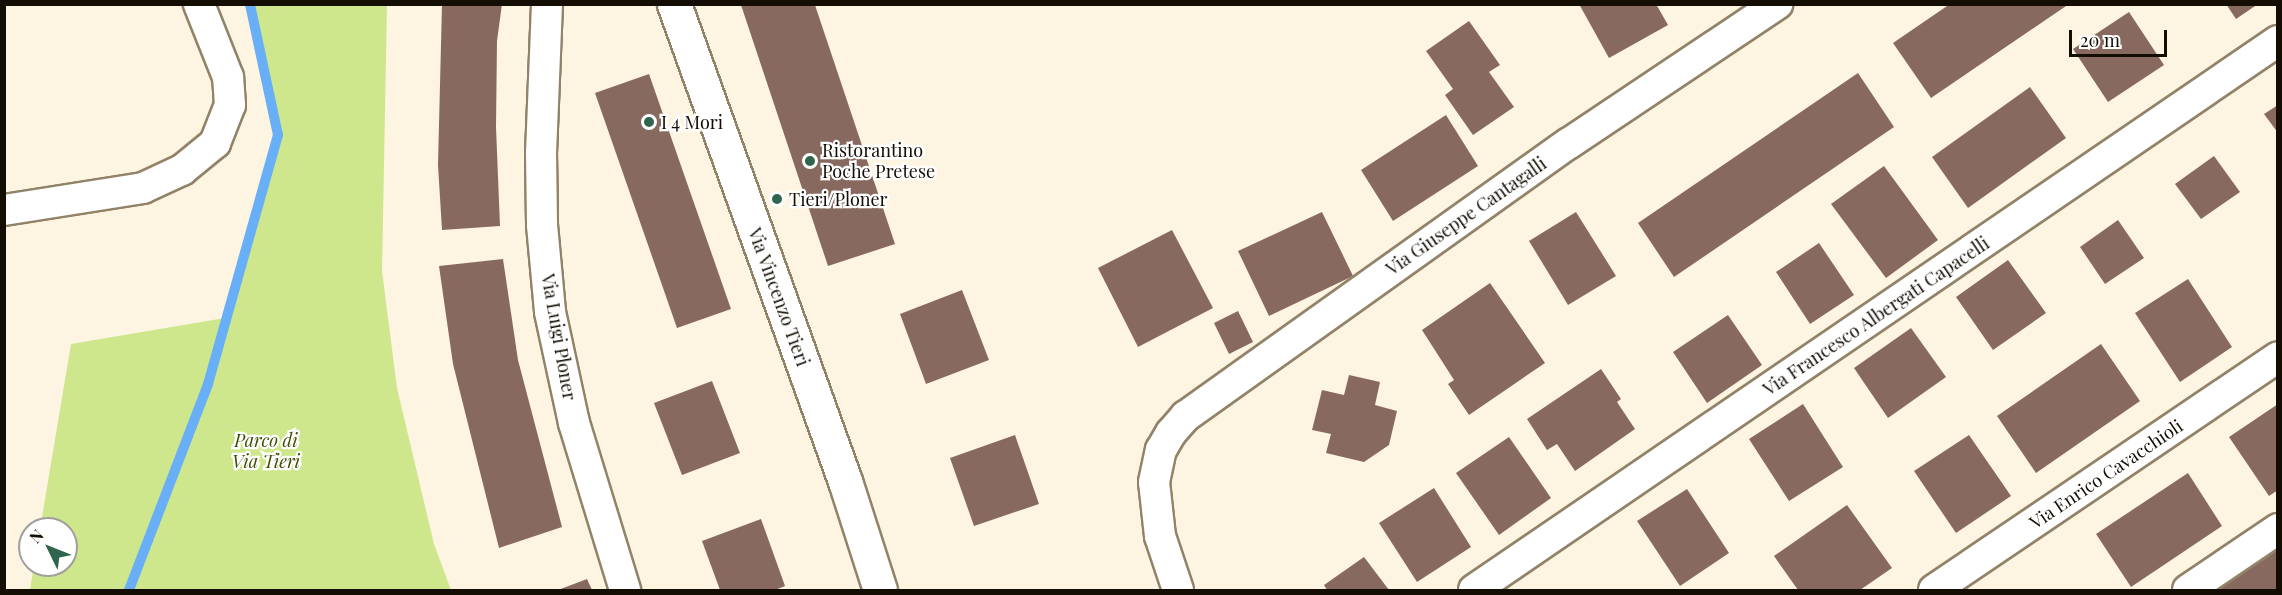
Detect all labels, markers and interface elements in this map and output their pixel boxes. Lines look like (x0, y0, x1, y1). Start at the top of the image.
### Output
scale bar (2072, 18, 2170, 56)
text: 20 m (2080, 28, 2120, 52)
place label: I 4 Mori (661, 111, 723, 133)
marker: I 4 Mori (642, 115, 656, 129)
place label: Ristorantino Poche Pretese (822, 140, 935, 182)
street label: Via Giuseppe Cantagalli (1382, 152, 1550, 280)
marker: Ristorantino Poche Pretese (803, 154, 817, 168)
place label: Tieri/Ploner (789, 188, 888, 210)
marker: Tieri/Ploner (770, 192, 784, 206)
street label: Via Vincenzo Tieri (744, 224, 814, 370)
street label: Via Francesco Albergati Capacelli (1759, 232, 1993, 400)
street label: Via Luigi Ploner (537, 272, 581, 402)
street label: Via Enrico Cavacchioli (2025, 415, 2187, 533)
park label: Parco di Via Tieri (232, 430, 300, 472)
north arrow (18, 517, 78, 577)
text: N (24, 524, 48, 547)

